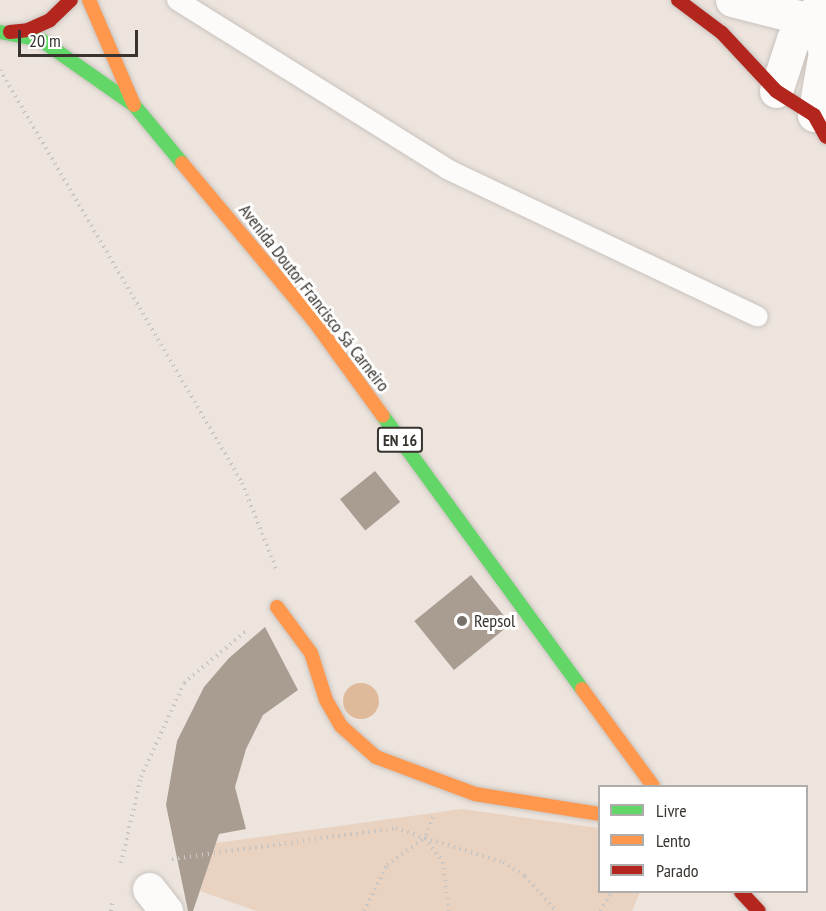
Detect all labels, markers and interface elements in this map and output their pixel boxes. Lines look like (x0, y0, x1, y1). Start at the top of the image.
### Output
scale bar (21, 18, 141, 56)
text: 20 m (29, 29, 61, 52)
street label: Avenida Doutor Francisco Sá Carneiro (234, 200, 394, 396)
road number: EN 16 (376, 427, 424, 453)
place label: Repsol (474, 610, 515, 632)
marker: Repsol (455, 614, 469, 628)
legend (598, 785, 808, 893)
text: Livre (656, 799, 687, 822)
text: Lento (656, 829, 691, 852)
text: Parado (656, 859, 699, 882)

